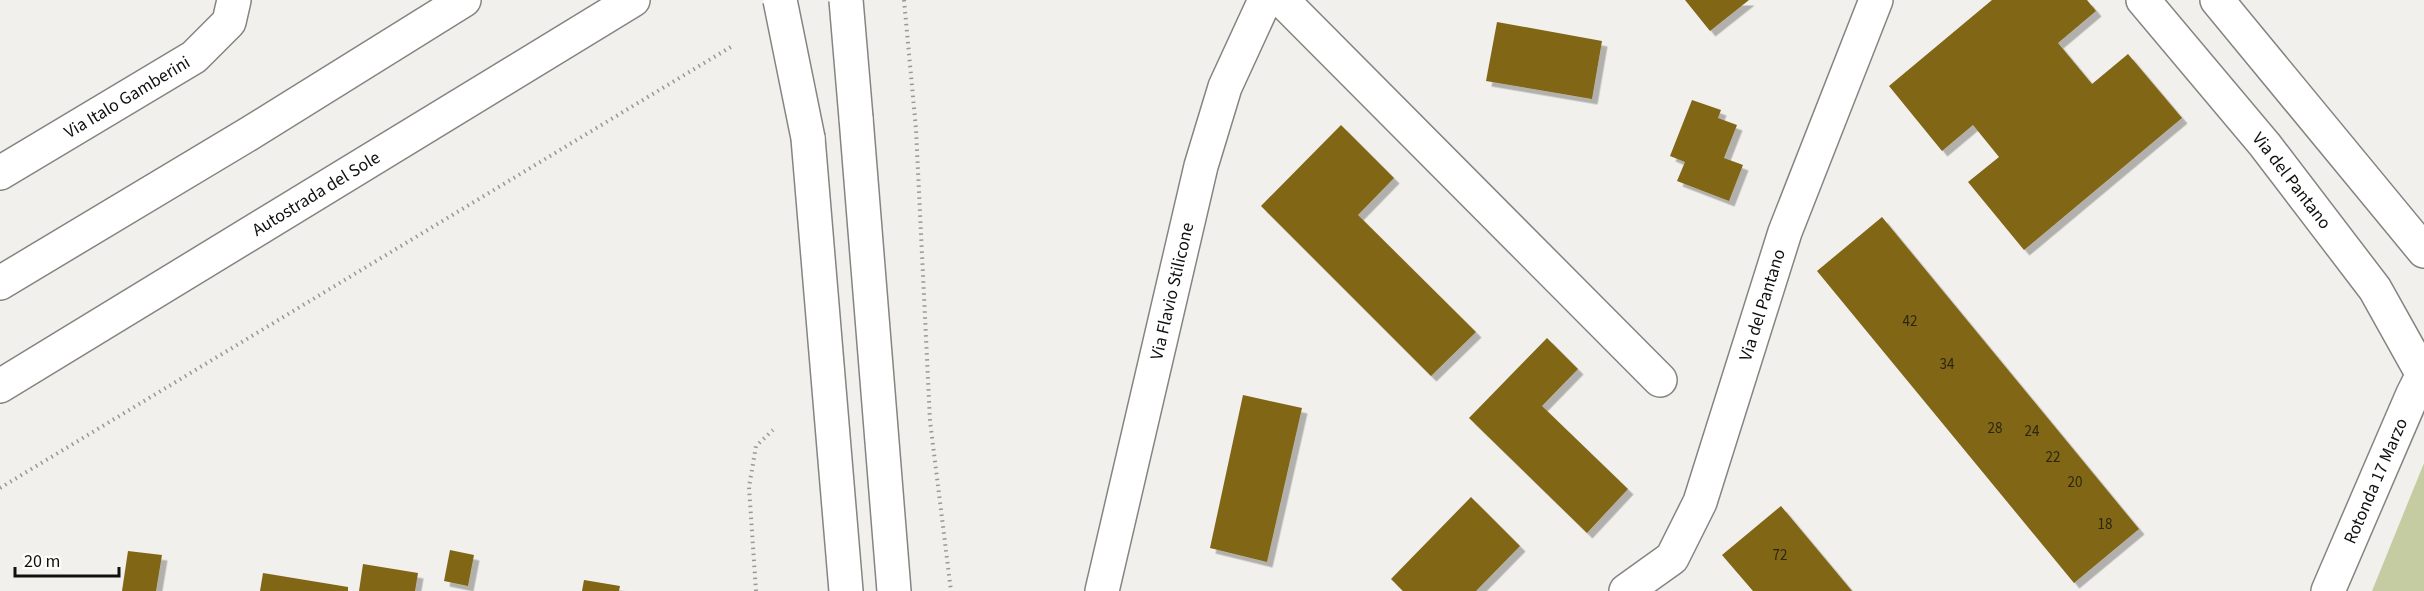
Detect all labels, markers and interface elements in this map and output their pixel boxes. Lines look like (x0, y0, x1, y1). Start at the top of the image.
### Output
street label: Via Italo Gamberini (59, 50, 195, 144)
street label: Via del Pantano (2247, 127, 2337, 234)
street label: Autostrada del Sole (247, 145, 385, 242)
street label: Via Flavio Stilicone (1144, 220, 1200, 362)
street label: Via del Pantano (1733, 246, 1791, 364)
house number: 42 (1903, 311, 1917, 332)
house number: 34 (1940, 354, 1955, 375)
street label: Rotonda 17 Marzo (2337, 414, 2414, 548)
house number: 28 (1988, 418, 2002, 439)
house number: 24 (2025, 421, 2040, 442)
house number: 22 (2046, 447, 2060, 468)
house number: 20 (2068, 472, 2082, 493)
house number: 18 (2098, 514, 2112, 535)
scale bar (15, 540, 118, 578)
house number: 72 (1773, 545, 1787, 566)
text: 20 m (24, 549, 60, 574)

